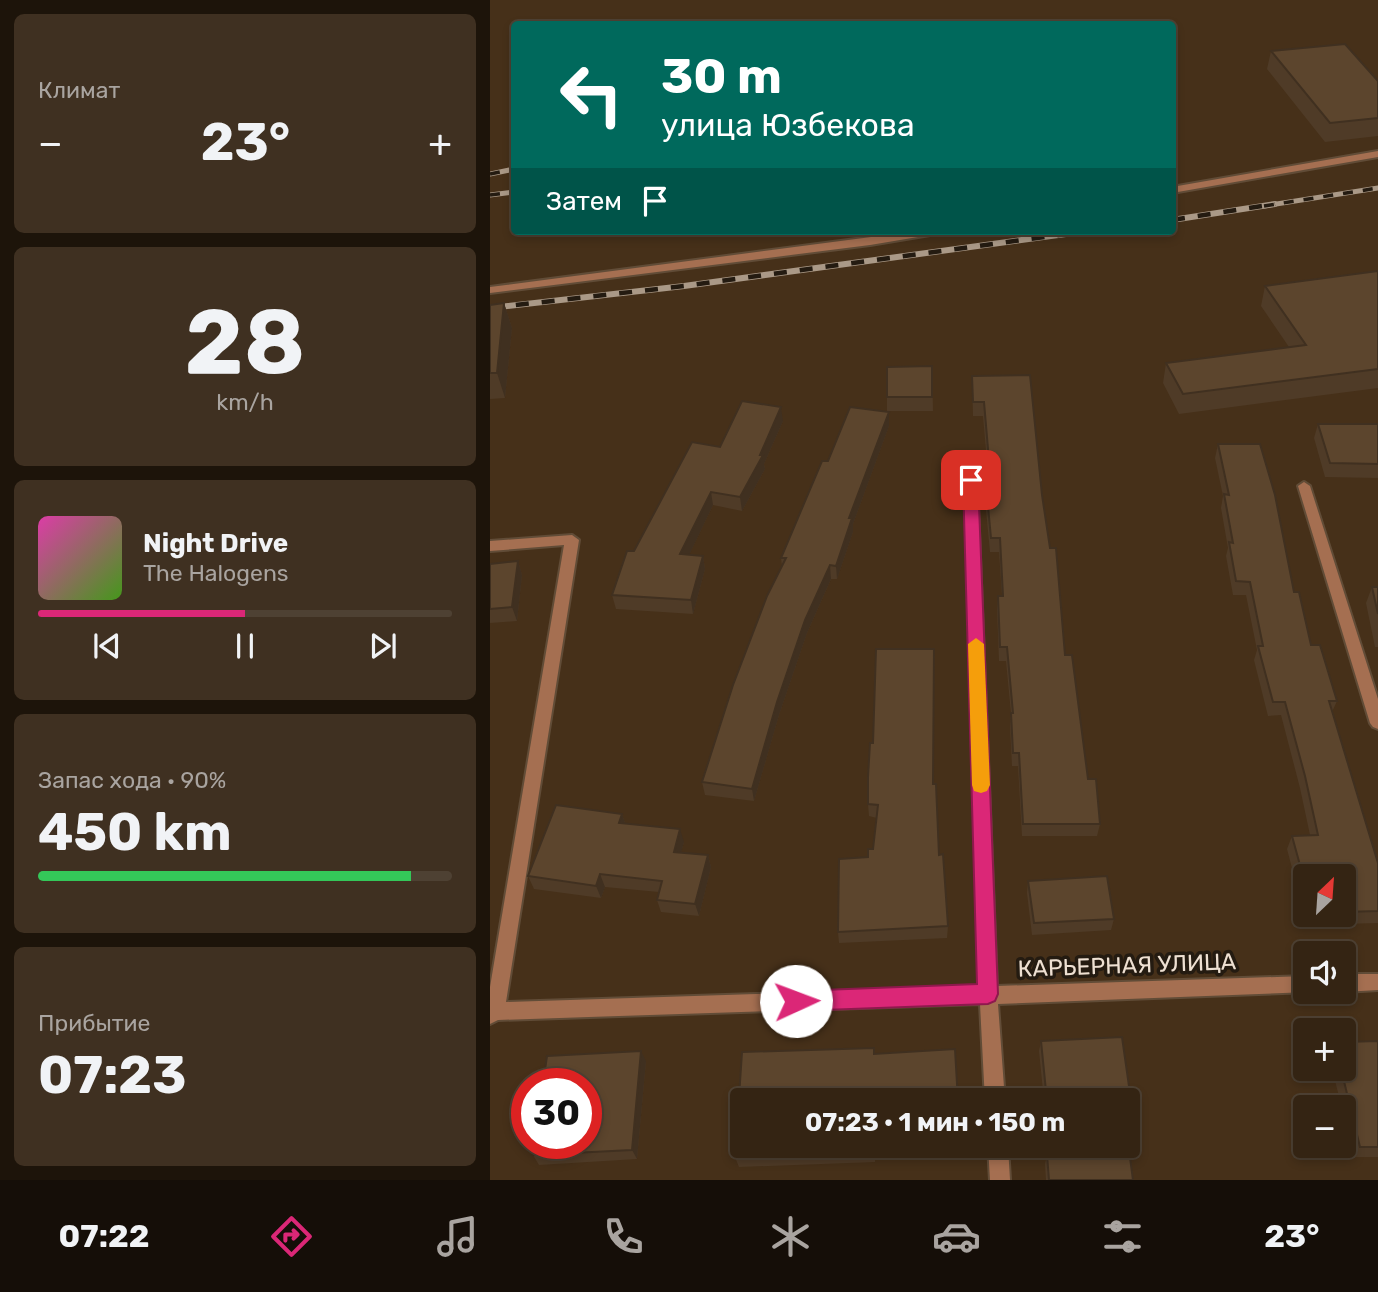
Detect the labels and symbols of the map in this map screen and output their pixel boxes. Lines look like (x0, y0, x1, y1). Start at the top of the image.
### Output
pin (941, 450, 1001, 510)
north arrow (1293, 864, 1356, 928)
street label: КАРЬЕРНАЯ УЛИЦА (1017, 947, 1237, 983)
position arrow (759, 964, 833, 1038)
speed limit sign: 30 (511, 1068, 602, 1159)

